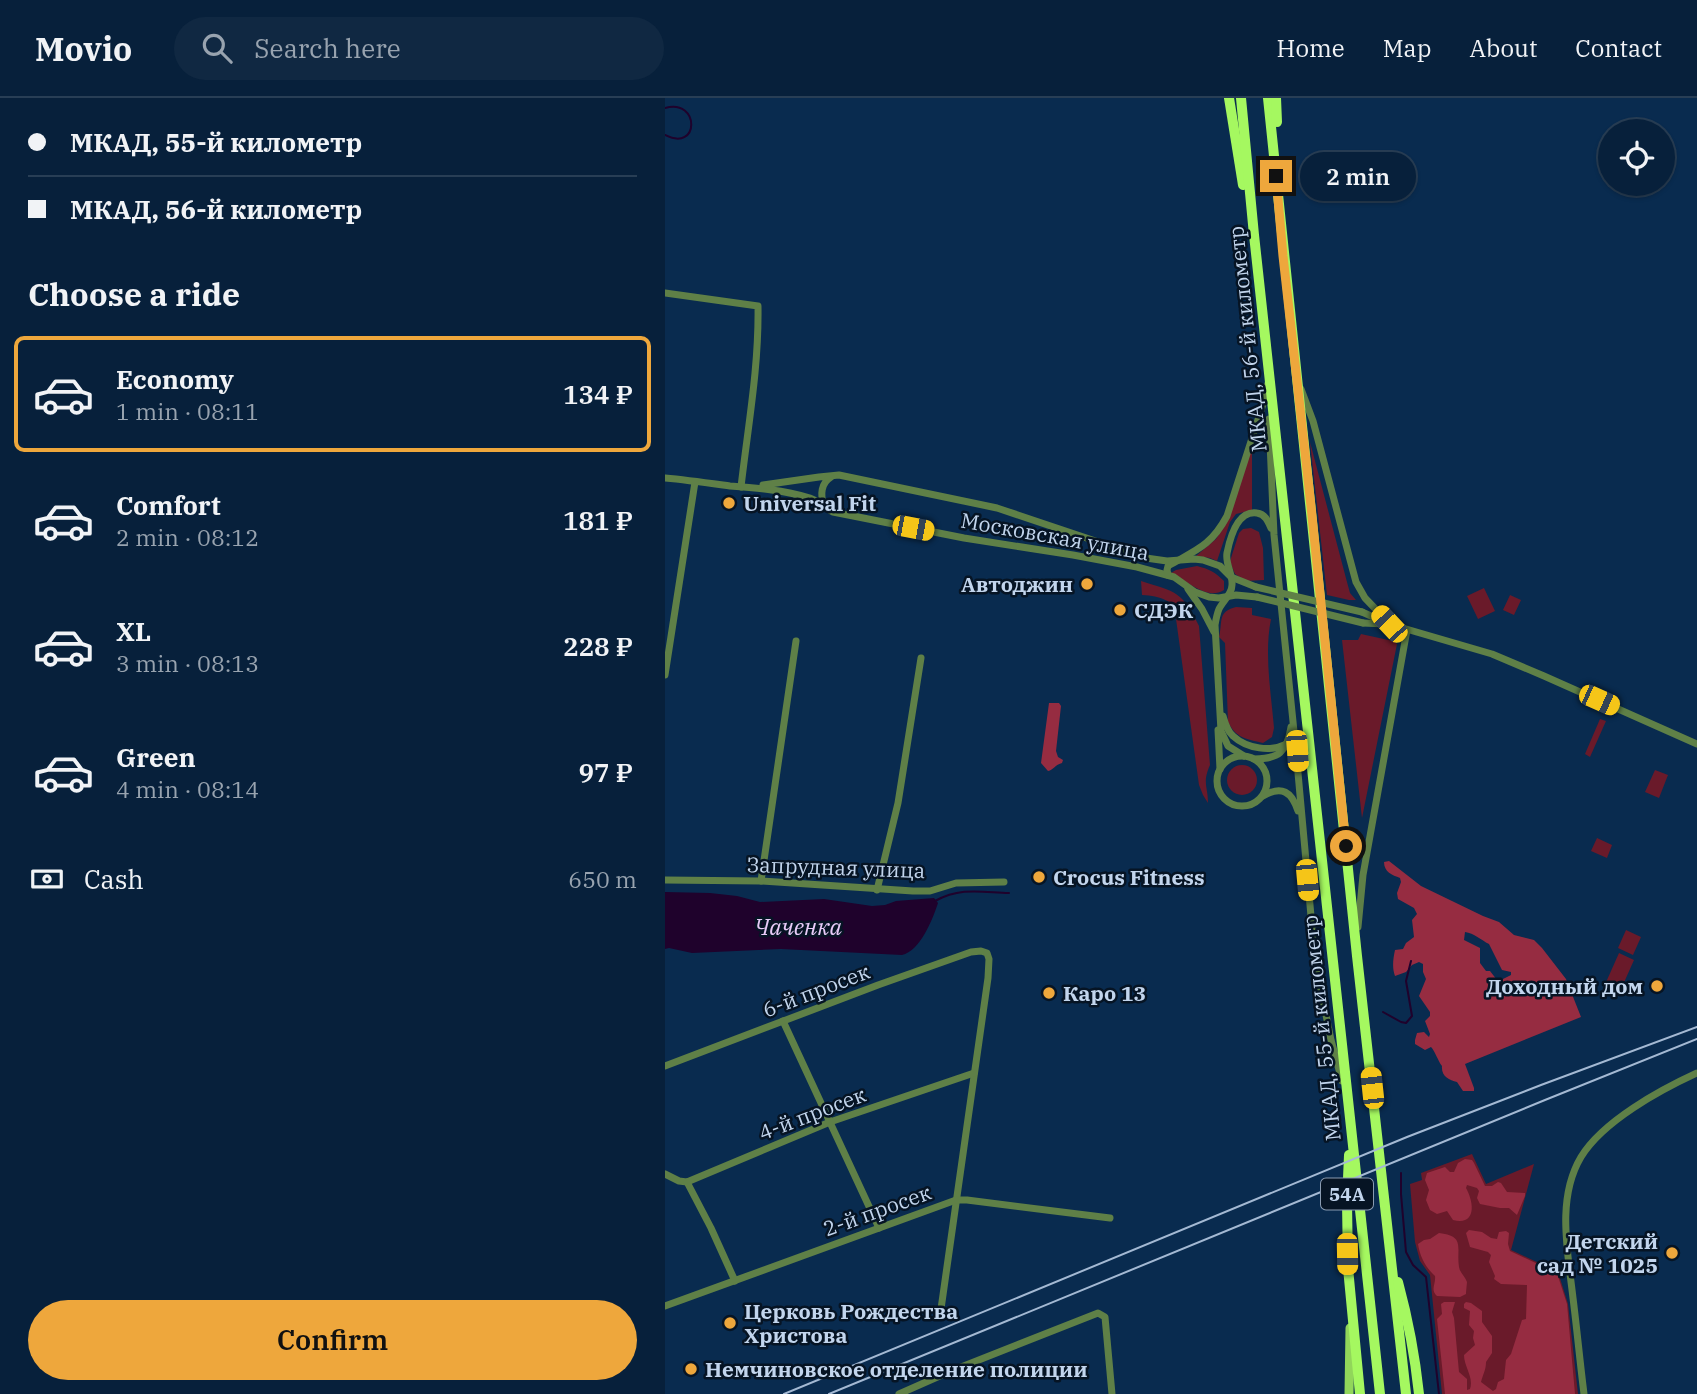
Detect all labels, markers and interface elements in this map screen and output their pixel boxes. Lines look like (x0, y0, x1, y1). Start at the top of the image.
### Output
search box (174, 17, 664, 80)
text: Movio (35, 27, 132, 70)
icon: search (198, 29, 236, 67)
text: Search here (254, 31, 401, 65)
text: Home (1277, 32, 1345, 64)
text: Map (1383, 32, 1431, 64)
text: About (1469, 32, 1537, 64)
text: Contact (1575, 32, 1662, 64)
map controls (1598, 119, 1675, 196)
button: locate (1598, 119, 1675, 196)
text: МКАД, 55-й километр (70, 125, 362, 159)
callout: 2 min (1301, 152, 1416, 200)
route end (1260, 160, 1292, 192)
text: 2 min (1326, 161, 1390, 191)
text: МКАД, 56-й километр (70, 192, 362, 226)
street label: МКАД, 56-й километр (1221, 225, 1273, 453)
text: Choose a ride (28, 273, 240, 315)
text: Economy (116, 362, 234, 396)
icon: car (32, 363, 95, 426)
text: 134 ₽ (563, 377, 633, 411)
text: 1 min · 08:11 (116, 396, 259, 426)
text: Comfort (116, 488, 221, 522)
icon: car (32, 489, 95, 552)
place label: Universal Fit (743, 489, 876, 517)
marker: Universal Fit (721, 495, 737, 511)
text: 181 ₽ (563, 503, 633, 537)
street label: Московская улица (959, 506, 1151, 566)
car (891, 514, 936, 542)
text: 2 min · 08:12 (116, 522, 259, 552)
place label: Автоджин (961, 570, 1073, 598)
marker: Автоджин (1079, 576, 1095, 592)
place label: СДЭК (1134, 596, 1194, 624)
car (1367, 601, 1412, 647)
marker: СДЭК (1112, 602, 1128, 618)
text: XL (116, 614, 151, 648)
icon: car (32, 615, 95, 678)
text: 228 ₽ (563, 629, 633, 663)
text: 3 min · 08:13 (116, 648, 259, 678)
car (1576, 682, 1623, 718)
car (1286, 729, 1309, 773)
text: Green (116, 740, 196, 774)
icon: car (32, 741, 95, 804)
text: 97 ₽ (578, 755, 633, 789)
text: 4 min · 08:14 (116, 774, 259, 804)
route start (1330, 830, 1362, 862)
street label: Запрудная улица (746, 850, 926, 884)
car (1295, 858, 1320, 902)
icon: cash (28, 860, 66, 898)
text: Cash (84, 862, 144, 896)
place label: Crocus Fitness (1053, 863, 1205, 891)
text: 650 m (568, 864, 637, 894)
marker: Crocus Fitness (1031, 869, 1047, 885)
water label: Чаченка (754, 911, 843, 941)
street label: МКАД, 55-й километр (1295, 914, 1347, 1142)
street label: 6-й просек (758, 957, 874, 1023)
place label: Доходный дом (1486, 972, 1643, 1000)
marker: Доходный дом (1649, 978, 1665, 994)
place label: Каро 13 (1063, 979, 1146, 1007)
marker: Каро 13 (1041, 985, 1057, 1001)
car (1360, 1066, 1385, 1110)
street label: 4-й просек (754, 1080, 870, 1146)
street label: 2-й просек (819, 1178, 935, 1242)
road number: 54А (1321, 1178, 1373, 1210)
place label: Детский сад № 1025 (1537, 1227, 1658, 1279)
car (1337, 1233, 1358, 1275)
marker: Детский сад № 1025 (1664, 1245, 1680, 1261)
place label: Церковь Рождества Христова (744, 1297, 958, 1349)
button: Confirm (28, 1300, 637, 1380)
marker: Церковь Рождества Христова (722, 1315, 738, 1331)
place label: Немчиновское отделение полиции (705, 1355, 1088, 1383)
marker: Немчиновское отделение полиции (683, 1361, 699, 1377)

